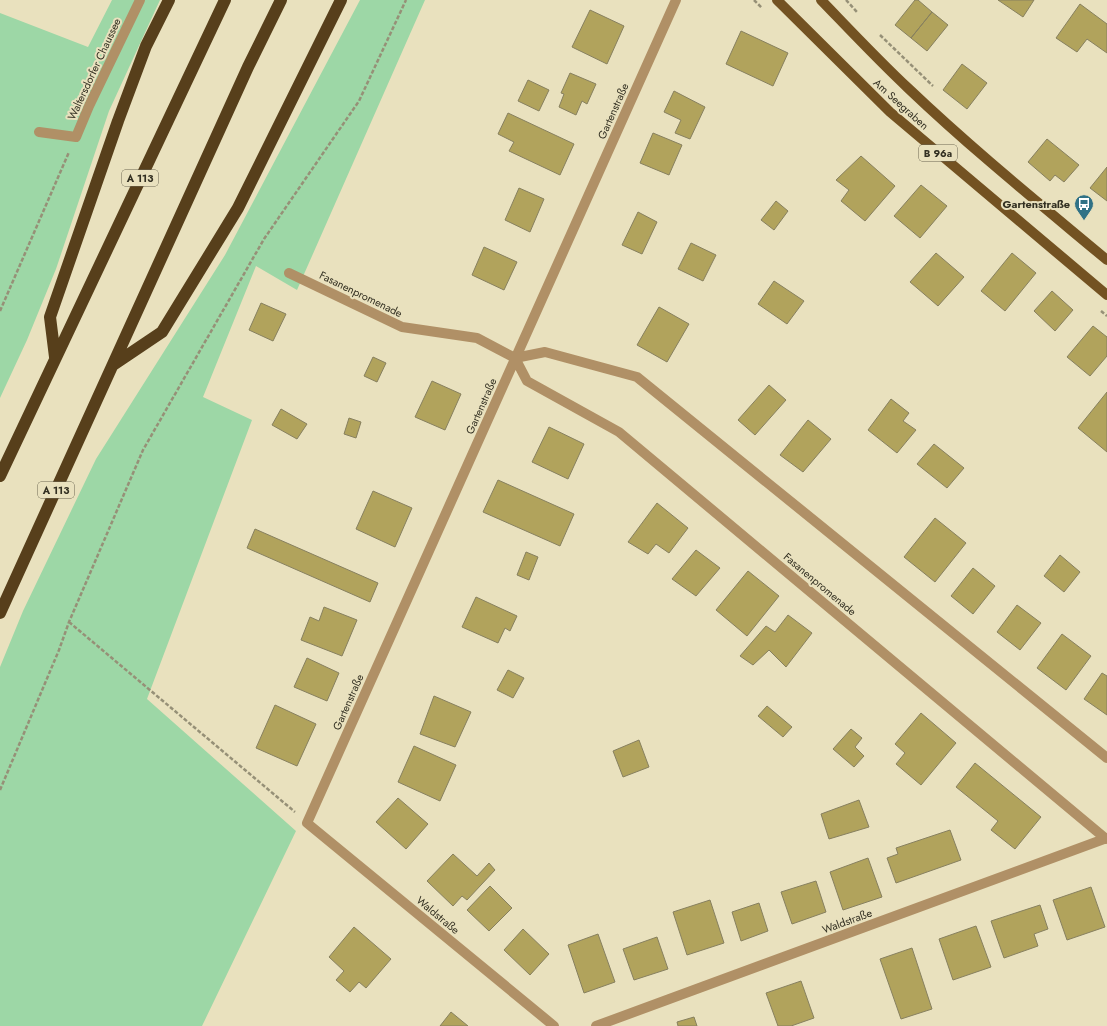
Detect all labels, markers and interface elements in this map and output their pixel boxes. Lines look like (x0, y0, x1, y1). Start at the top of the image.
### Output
street label: Waltersdorfer Chaussee (63, 15, 125, 123)
street label: Am Seegraben (870, 75, 932, 133)
street label: Gartenstraße (594, 80, 633, 142)
road number: B 96a (919, 145, 957, 161)
road number: A 113 (122, 170, 158, 186)
bus stop icon: Gartenstraße (1073, 193, 1095, 221)
place label: Gartenstraße (1003, 196, 1070, 212)
street label: Fasanenpromenade (317, 267, 405, 321)
street label: Gartenstraße (462, 375, 501, 437)
road number: A 113 (38, 482, 74, 498)
street label: Fasanenpromenade (780, 549, 860, 619)
street label: Gartenstraße (329, 671, 368, 733)
street label: Waldstraße (413, 892, 463, 938)
street label: Waldstraße (820, 904, 874, 937)

